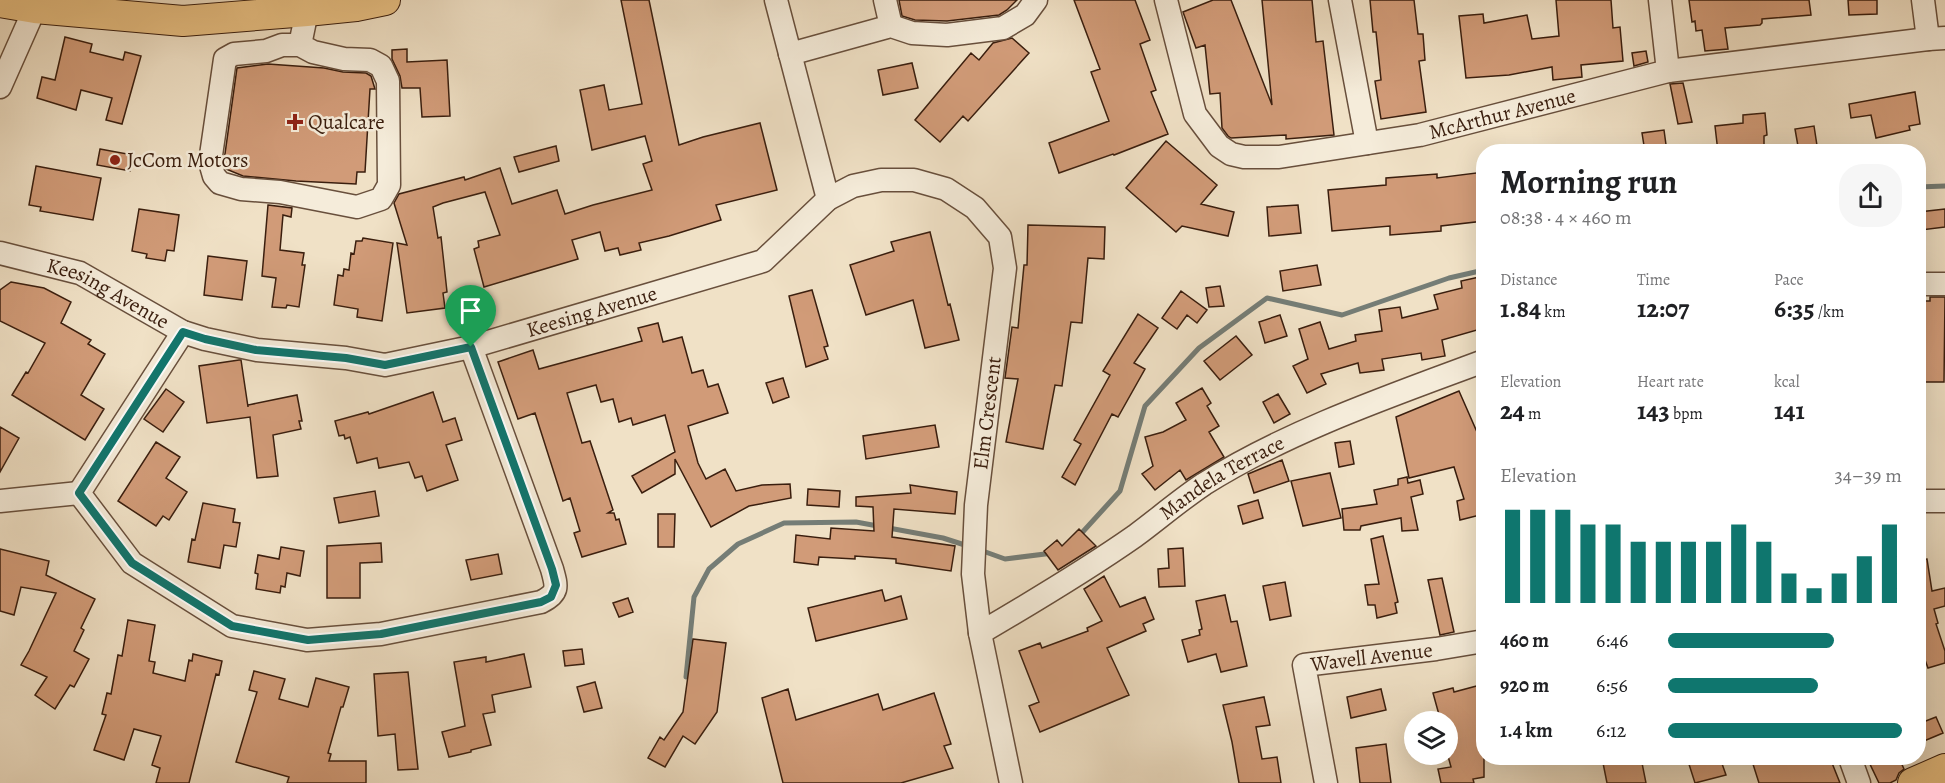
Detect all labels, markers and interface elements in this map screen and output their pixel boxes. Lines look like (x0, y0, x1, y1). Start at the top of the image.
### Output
street label: McArthur Avenue (1426, 81, 1579, 146)
place label: Qualcare (308, 108, 385, 136)
marker: Qualcare (286, 113, 304, 131)
place label: JcCom Motors (127, 146, 248, 174)
marker: JcCom Motors (108, 153, 122, 167)
text: Morning run (1500, 159, 1677, 204)
button: share (1839, 164, 1902, 227)
text: 08:38 · 4 × 460 m (1500, 204, 1632, 231)
street label: Keesing Avenue (44, 251, 174, 335)
text: Distance (1500, 269, 1557, 291)
text: Time (1637, 269, 1670, 291)
text: Pace (1774, 269, 1804, 291)
street label: Keesing Avenue (523, 279, 660, 344)
pin (445, 285, 496, 347)
text: 1.84 (1500, 291, 1541, 326)
text: 12:07 (1637, 291, 1689, 326)
text: 6:35 (1774, 291, 1815, 326)
icon: arrive (454, 294, 487, 327)
text: km (1541, 301, 1566, 323)
text: /km (1815, 301, 1844, 323)
street label: Elm Crescent (966, 355, 1008, 471)
text: Elevation (1500, 371, 1561, 393)
text: Heart rate (1637, 371, 1704, 393)
text: kcal (1774, 371, 1800, 393)
text: 24 (1500, 393, 1525, 428)
text: 143 (1637, 393, 1670, 428)
text: 141 (1774, 393, 1805, 428)
text: m (1525, 403, 1541, 425)
text: bpm (1670, 403, 1703, 425)
street label: Mandela Terrace (1153, 429, 1289, 526)
text: Elevation (1500, 462, 1577, 489)
text: 34–39 m (1834, 462, 1902, 489)
text: 460 m (1500, 627, 1549, 654)
text: 6:46 (1596, 627, 1628, 654)
street label: Wavell Avenue (1308, 636, 1434, 678)
text: 920 m (1500, 672, 1549, 699)
text: 6:56 (1596, 672, 1628, 699)
map controls (1404, 711, 1458, 765)
button: layers (1404, 711, 1458, 765)
text: 1.4 km (1500, 717, 1553, 744)
text: 6:12 (1596, 717, 1626, 744)

